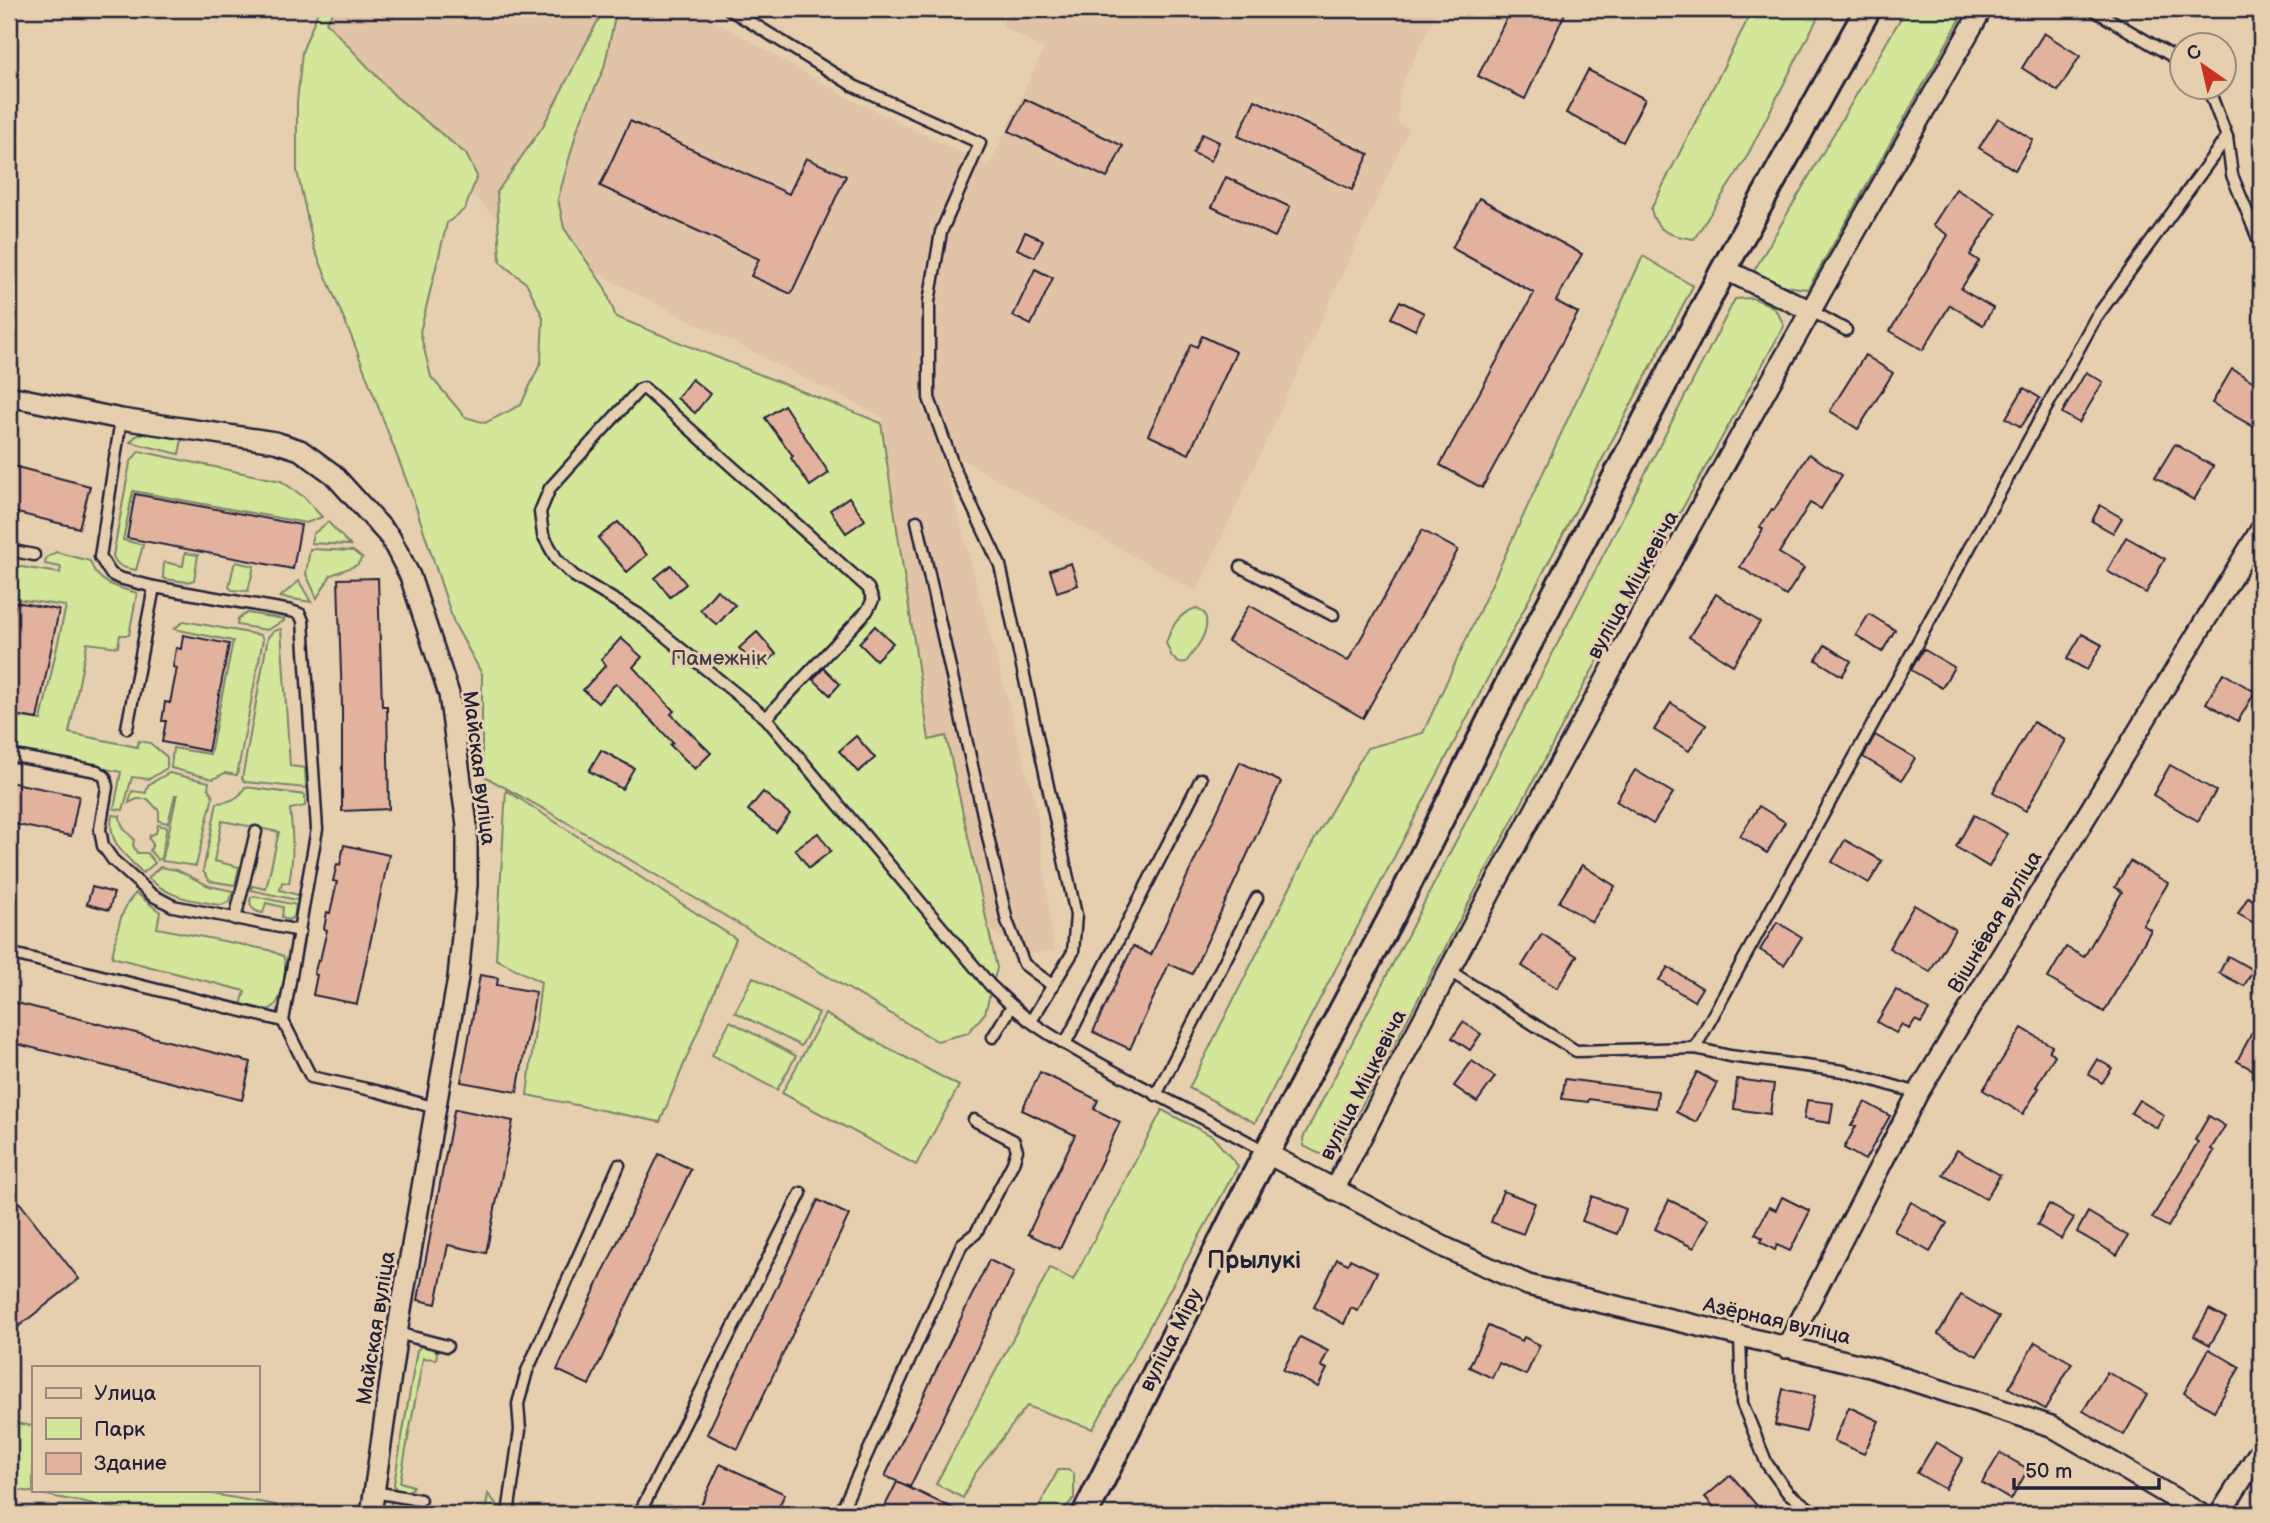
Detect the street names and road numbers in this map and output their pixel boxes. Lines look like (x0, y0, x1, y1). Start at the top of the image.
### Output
street label: вуліца Міцкевіча (1582, 506, 1684, 663)
street label: Майская вуліца (457, 689, 501, 847)
street label: Вішнёвая вуліца (1943, 846, 2048, 998)
street label: вуліца Міцкевіча (1314, 1005, 1412, 1164)
street label: Майская вуліца (352, 1249, 401, 1407)
street label: вуліца Міру (1134, 1284, 1208, 1396)
street label: Азёрная вуліца (1700, 1292, 1854, 1350)

